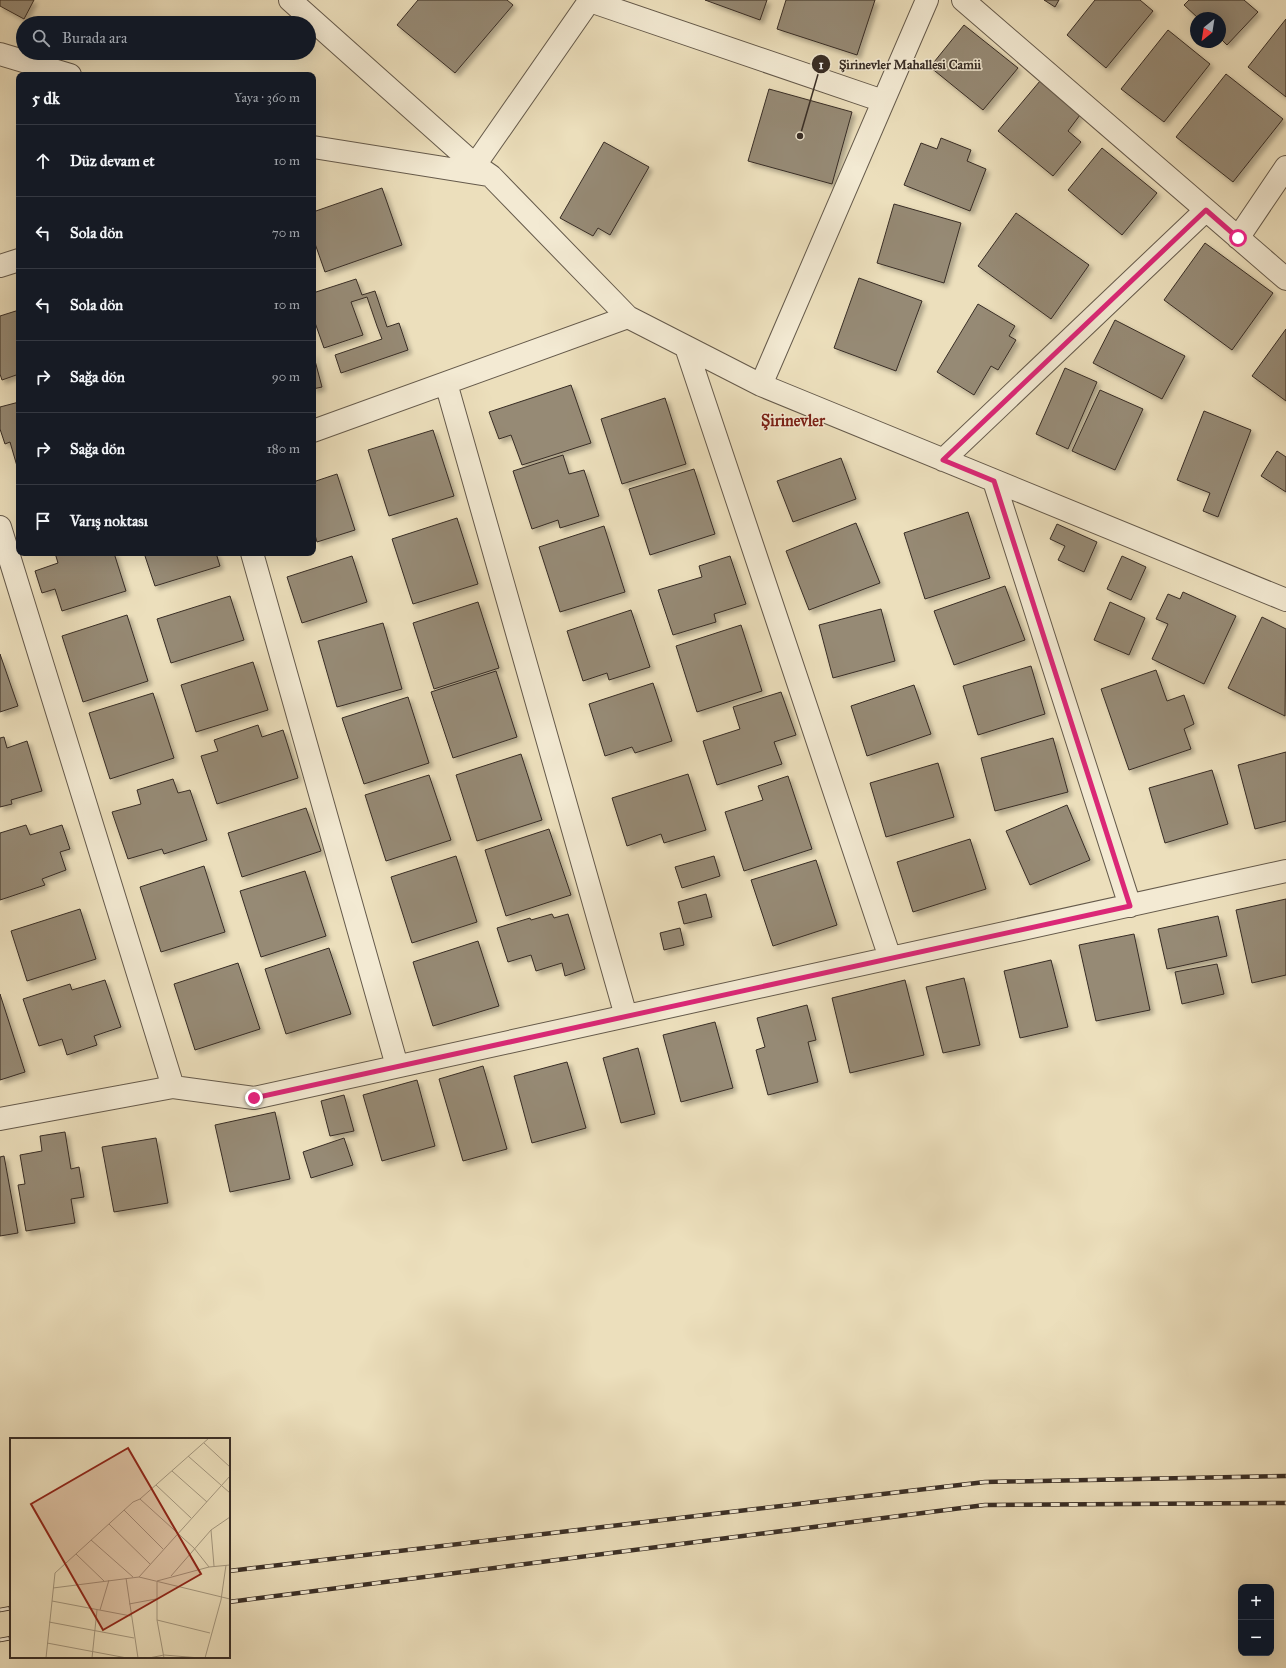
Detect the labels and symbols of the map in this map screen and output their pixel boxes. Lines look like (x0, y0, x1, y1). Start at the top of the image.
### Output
north arrow (1190, 12, 1226, 48)
callout: Şirinevler Mahallesi Camii (811, 52, 989, 77)
text: Şirinevler Mahallesi Camii (839, 57, 982, 73)
text: 1 (819, 58, 824, 72)
route start (1229, 229, 1247, 247)
district label: Şirinevler (761, 411, 826, 431)
route end (245, 1089, 263, 1107)
inset map (10, 1438, 230, 1658)

